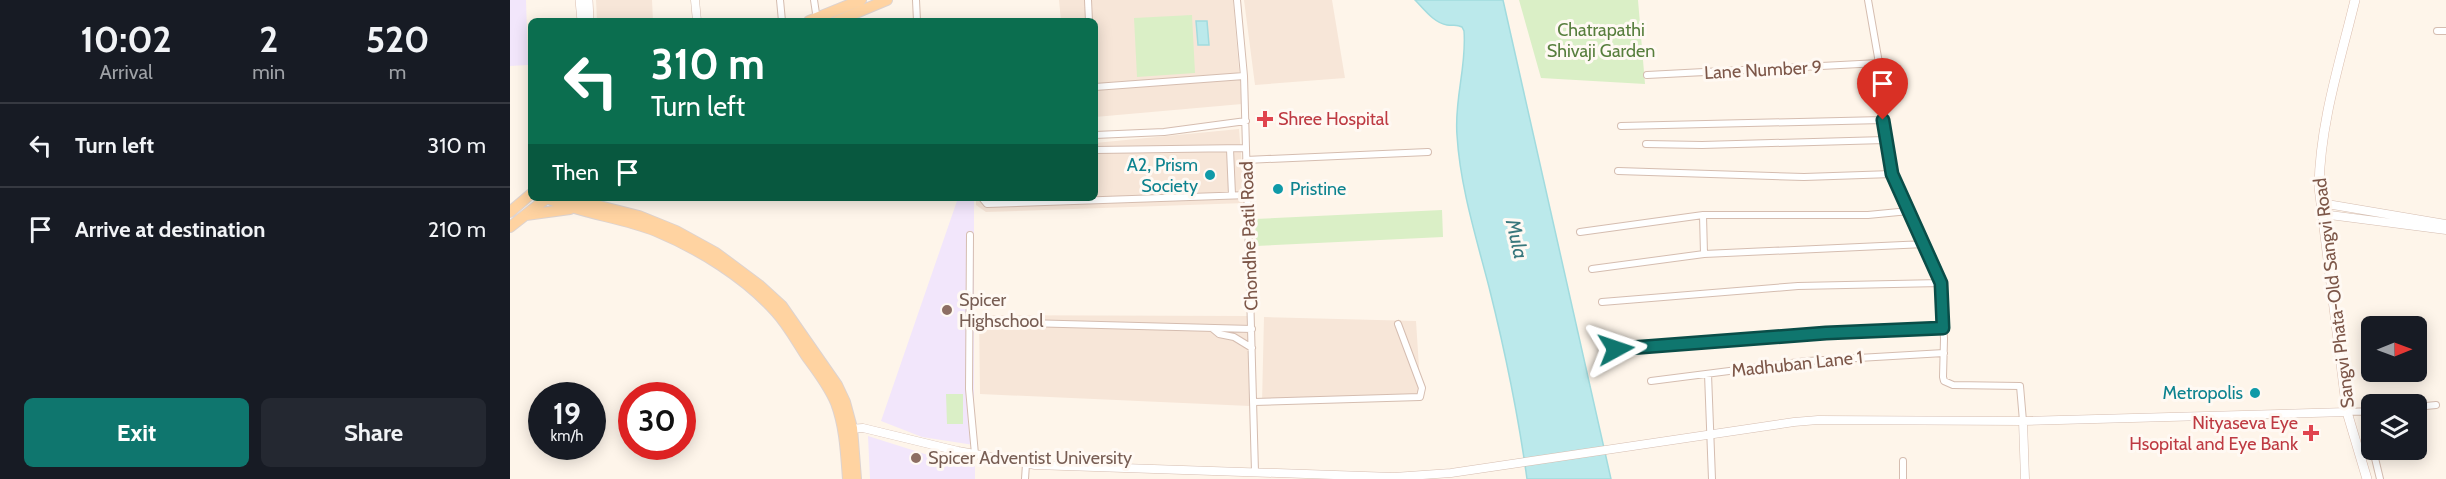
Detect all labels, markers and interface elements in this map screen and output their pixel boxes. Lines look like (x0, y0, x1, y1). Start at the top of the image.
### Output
text: 10:02 (81, 17, 172, 61)
text: 2 (259, 17, 278, 61)
text: 520 (366, 17, 429, 61)
park label: Chatrapathi Shivaji Garden (1547, 19, 1655, 62)
text: 310 m (651, 38, 765, 90)
icon: left (552, 42, 630, 120)
street label: Lane Number 9 (1704, 56, 1822, 84)
pin (1857, 58, 1908, 120)
text: Arrival (99, 60, 153, 84)
text: min (252, 60, 285, 84)
text: m (389, 60, 406, 84)
icon: arrive (1866, 67, 1899, 100)
text: Turn left (651, 90, 745, 123)
place label: Shree Hospital (1278, 108, 1389, 130)
marker: Shree Hospital (1256, 110, 1274, 128)
icon: left (24, 129, 57, 162)
text: Turn left (75, 132, 154, 159)
text: 310 m (427, 132, 486, 159)
place label: A2, Prism Society (1127, 154, 1198, 197)
icon: arrive (611, 156, 644, 189)
text: Then (552, 159, 599, 186)
street label: Chondhe Patil Road (1235, 161, 1263, 311)
marker: A2, Prism Society (1203, 168, 1217, 182)
street label: Sangvi Phata-Old Sangvi Road (2309, 177, 2359, 409)
place label: Pristine (1290, 178, 1346, 200)
marker: Pristine (1271, 182, 1285, 196)
icon: arrive (24, 213, 57, 246)
text: Arrive at destination (75, 216, 265, 243)
text: 210 m (428, 216, 486, 243)
water label: Mula (1501, 216, 1533, 261)
place label: Spicer Highschool (959, 289, 1044, 332)
marker: Spicer Highschool (940, 303, 954, 317)
north arrow (2361, 316, 2427, 382)
map controls (2361, 316, 2427, 460)
position arrow (1584, 317, 1648, 381)
street label: Madhuban Lane 1 (1730, 346, 1864, 382)
speed limit sign: 30 (618, 382, 696, 460)
place label: Metropolis (2163, 382, 2243, 404)
marker: Metropolis (2248, 386, 2262, 400)
button: layers (2361, 394, 2427, 460)
text: 19 (553, 395, 581, 432)
button: Exit (24, 398, 249, 467)
button: Share (261, 398, 486, 467)
place label: Nityaseva Eye Hsopital and Eye Bank (2129, 412, 2299, 455)
marker: Nityaseva Eye Hsopital and Eye Bank (2302, 424, 2320, 442)
text: km/h (551, 427, 583, 445)
place label: Spicer Adventist University (928, 447, 1132, 469)
marker: Spicer Adventist University (909, 451, 923, 465)

